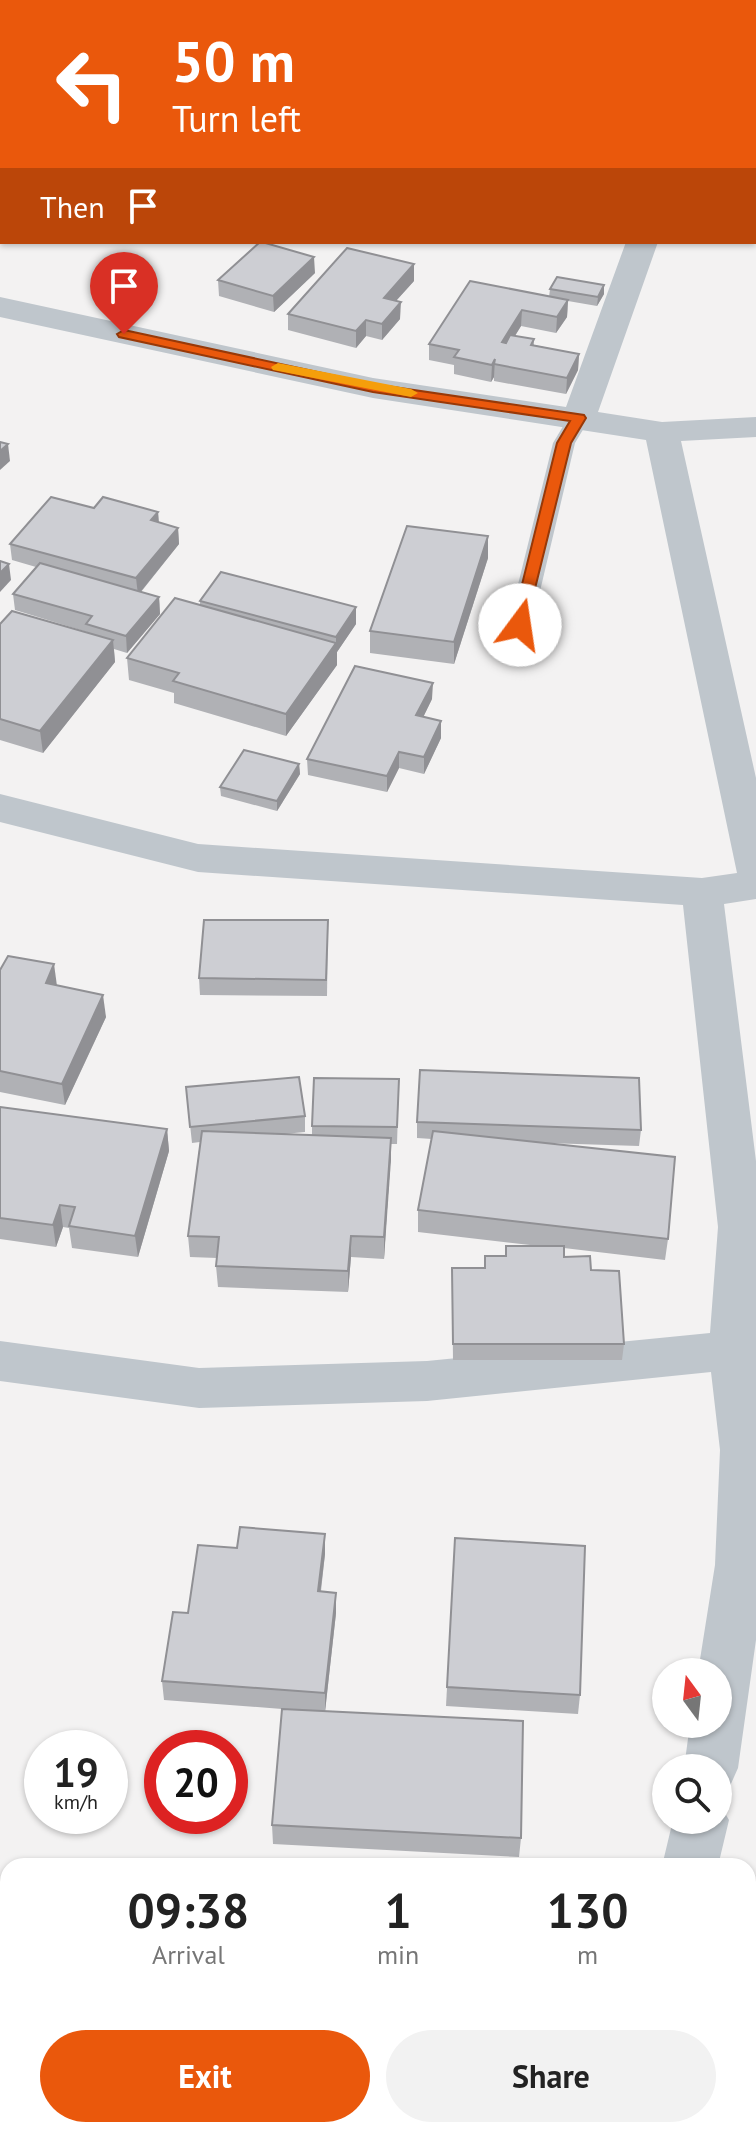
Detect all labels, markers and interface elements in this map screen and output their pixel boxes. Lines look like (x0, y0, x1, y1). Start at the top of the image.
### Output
text: 50 m (172, 25, 295, 97)
icon: left (40, 32, 144, 136)
text: Turn left (172, 95, 301, 142)
icon: arrive (121, 184, 165, 228)
text: Then (40, 187, 105, 226)
pin (90, 252, 158, 334)
icon: arrive (102, 264, 146, 308)
position arrow (478, 583, 562, 667)
north arrow (652, 1658, 732, 1738)
map controls (652, 1658, 732, 1834)
speed limit sign: 20 (144, 1730, 248, 1834)
text: 19 (53, 1746, 99, 1798)
button: search (652, 1754, 732, 1834)
text: km/h (54, 1789, 98, 1815)
text: 09:38 (128, 1879, 249, 1941)
text: 1 (384, 1879, 412, 1941)
text: 130 (547, 1879, 628, 1941)
text: Arrival (152, 1938, 225, 1971)
text: min (377, 1938, 419, 1971)
text: m (577, 1938, 598, 1971)
button: Exit (40, 2030, 370, 2122)
button: Share (386, 2030, 716, 2122)

